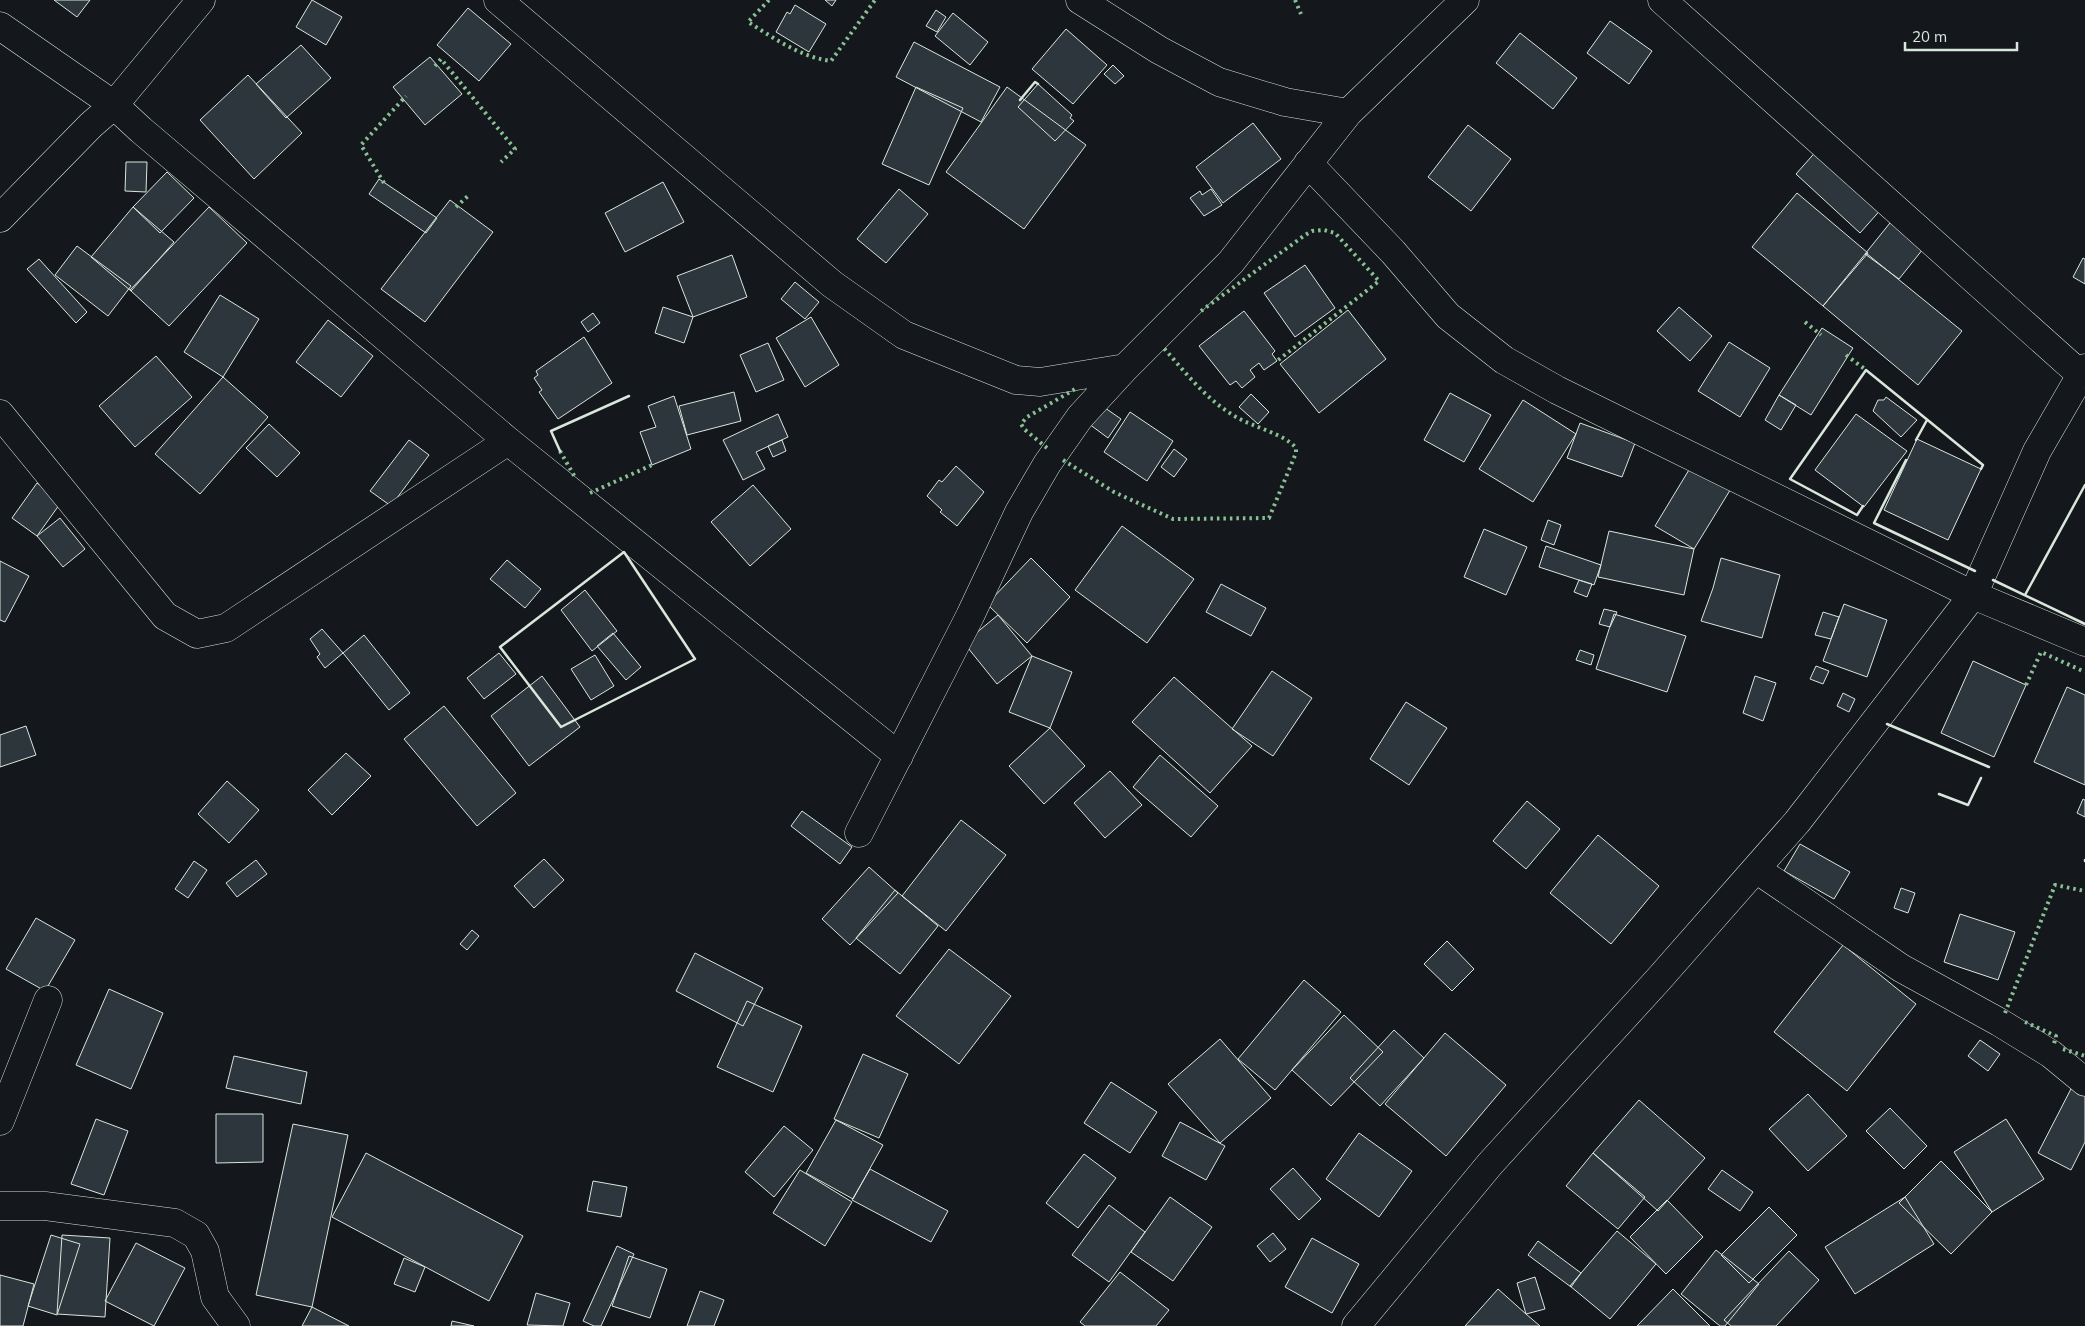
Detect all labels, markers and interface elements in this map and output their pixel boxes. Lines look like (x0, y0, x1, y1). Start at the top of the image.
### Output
scale bar (1905, 20, 2018, 52)
text: 20 m (1912, 27, 1947, 46)

